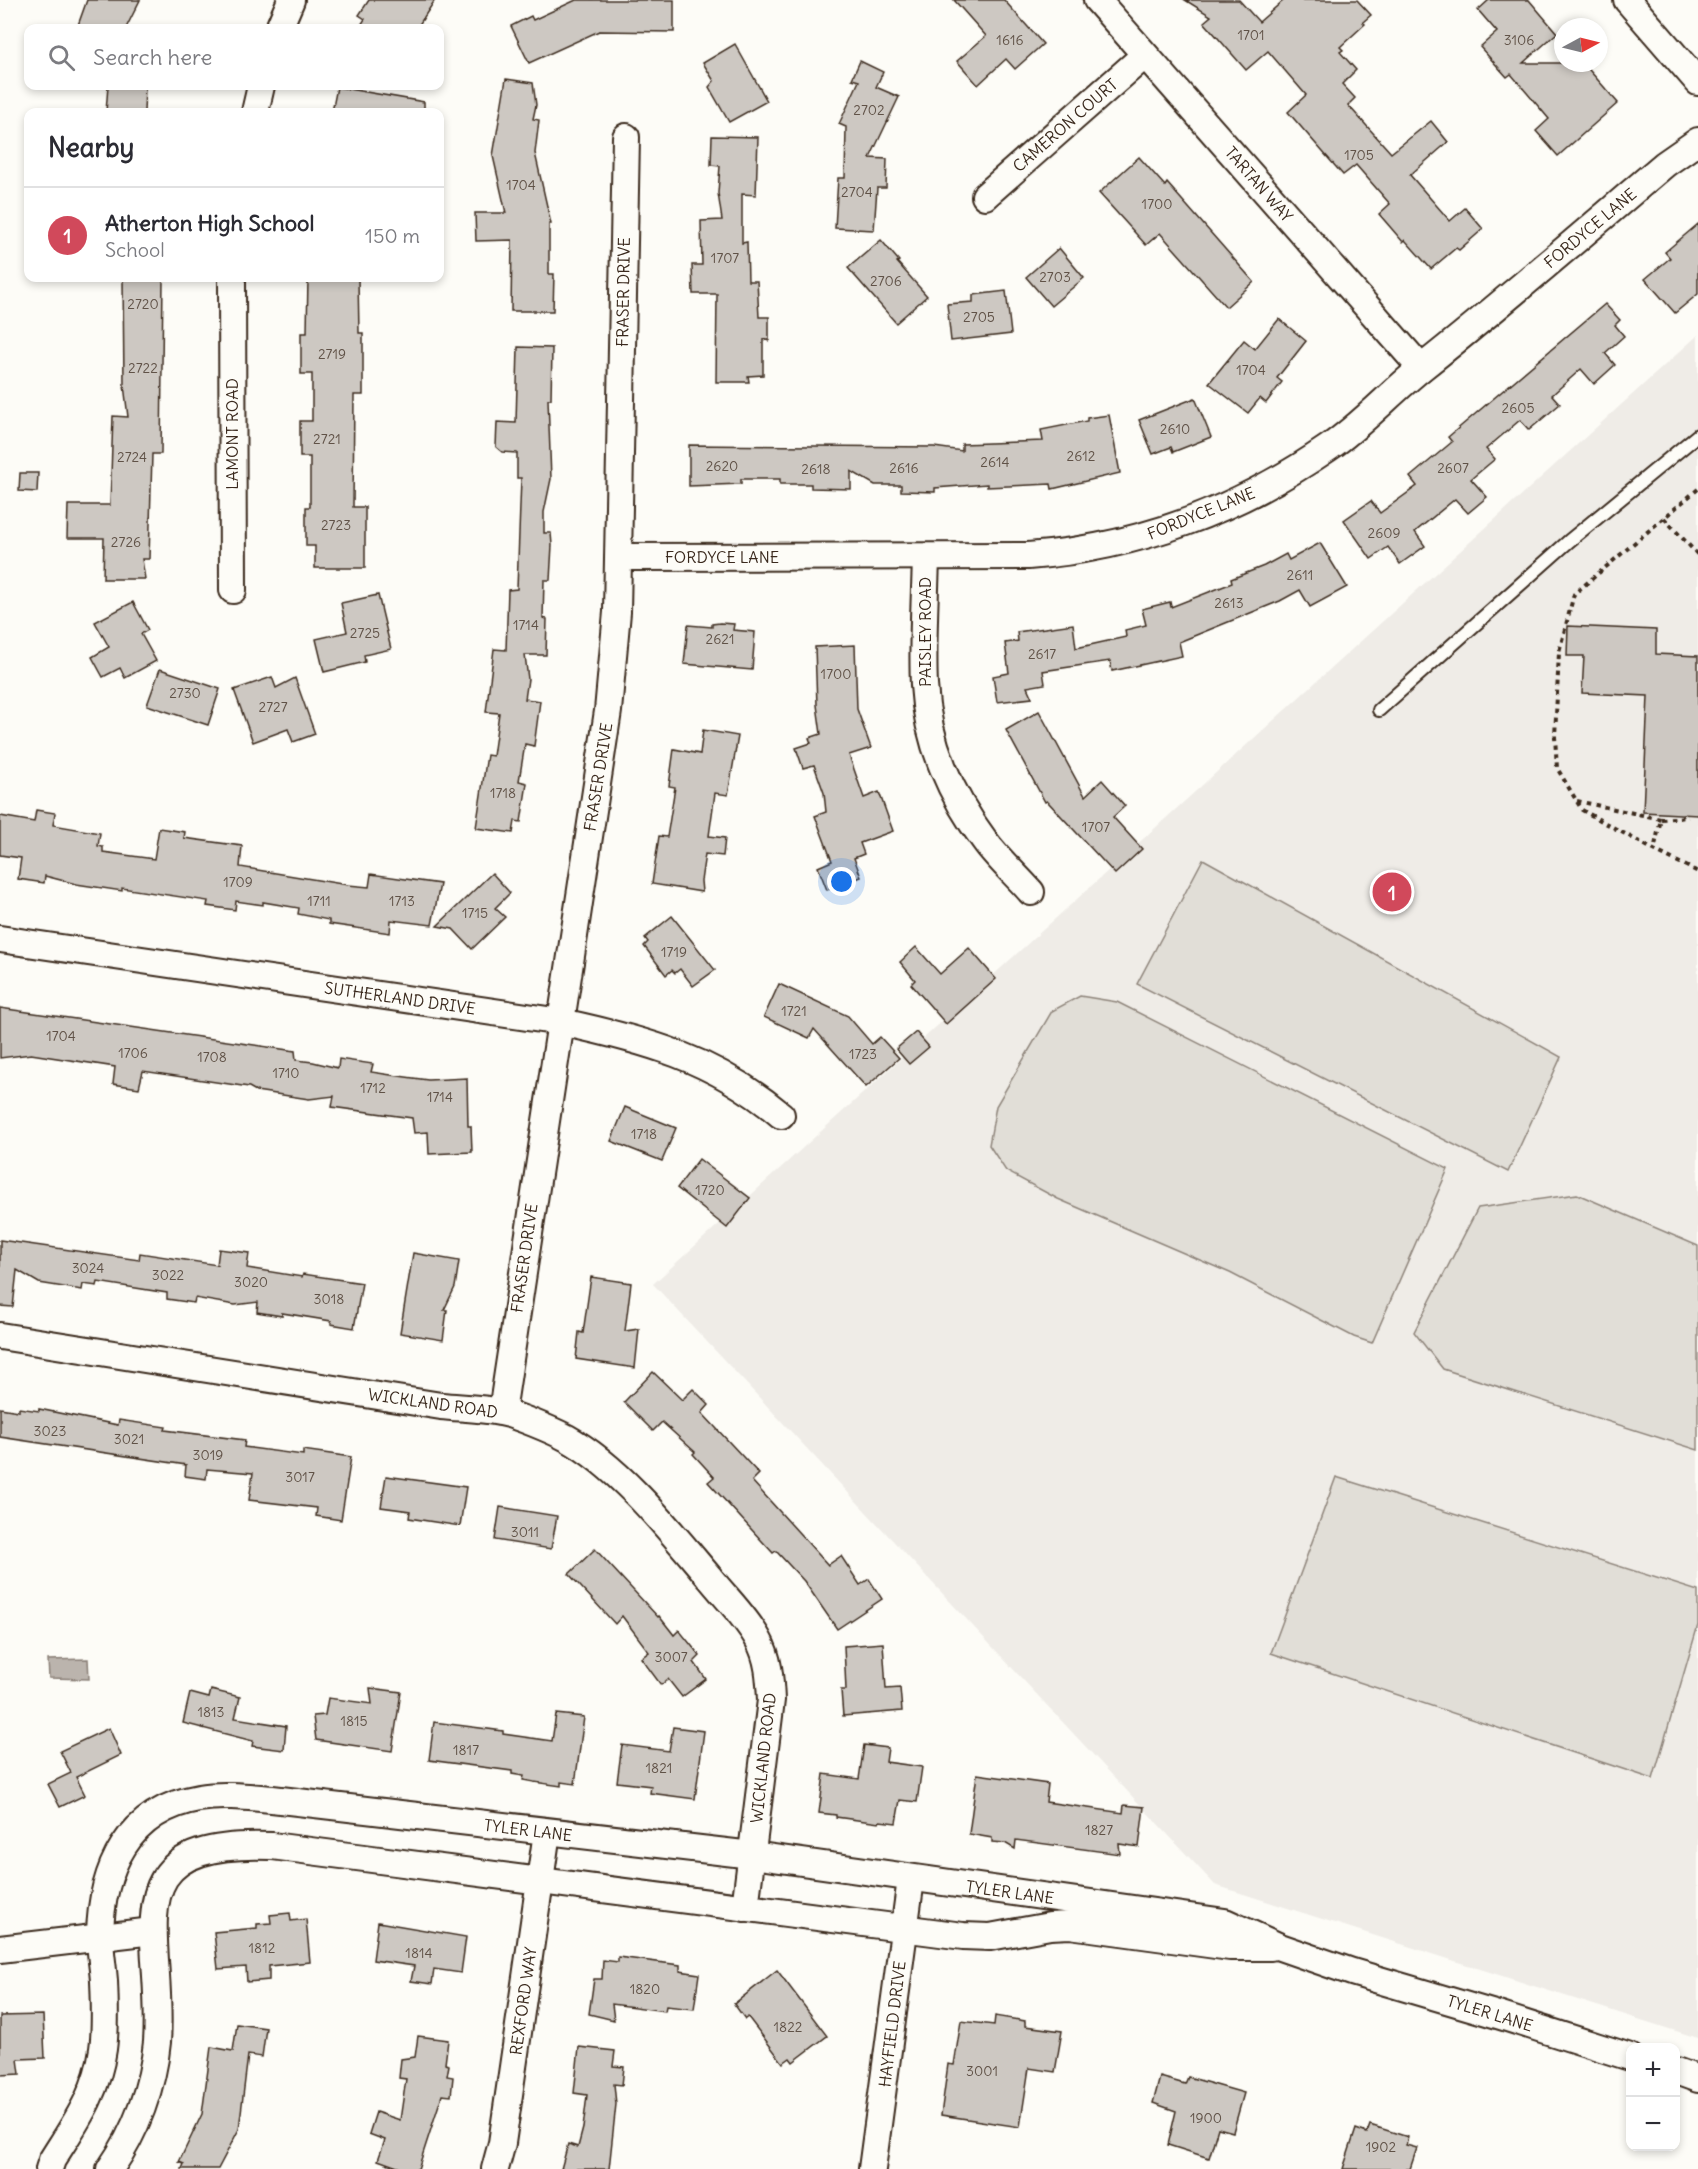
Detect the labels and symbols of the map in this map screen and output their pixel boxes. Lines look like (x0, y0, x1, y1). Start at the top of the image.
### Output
north arrow (1554, 18, 1608, 72)
house number: 1701 (1237, 26, 1265, 44)
house number: 1616 (996, 31, 1024, 49)
house number: 3106 (1504, 31, 1534, 49)
street label: CAMERON COURT (1009, 74, 1121, 176)
house number: 2702 (853, 101, 885, 119)
street label: TARTAN WAY (1221, 142, 1297, 226)
house number: 1705 (1344, 146, 1374, 164)
house number: 1704 (506, 176, 536, 194)
house number: 2704 (841, 183, 873, 201)
street label: FORDYCE LANE (1540, 184, 1640, 272)
house number: 1700 (1142, 195, 1172, 213)
street label: FRASER DRIVE (612, 237, 634, 347)
house number: 1707 (711, 249, 739, 267)
house number: 2703 (1039, 268, 1071, 286)
house number: 2706 (870, 272, 902, 290)
house number: 2720 (127, 295, 159, 313)
house number: 2705 (963, 308, 995, 326)
house number: 2719 (318, 345, 346, 363)
house number: 2722 (128, 359, 158, 377)
house number: 1704 (1236, 361, 1266, 379)
street label: LAMONT ROAD (222, 378, 242, 490)
house number: 2605 (1501, 399, 1535, 417)
house number: 2610 (1160, 420, 1190, 438)
house number: 2721 (313, 430, 341, 448)
house number: 2612 (1067, 447, 1096, 465)
house number: 2724 (117, 448, 147, 466)
house number: 2614 (980, 453, 1010, 471)
house number: 2620 (706, 457, 738, 475)
house number: 2616 (889, 459, 919, 477)
house number: 2607 (1437, 459, 1469, 477)
house number: 2618 (801, 460, 831, 478)
street label: FORDYCE LANE (1144, 482, 1258, 544)
house number: 2723 (321, 516, 351, 534)
house number: 2609 (1367, 524, 1401, 542)
house number: 2726 (111, 533, 141, 551)
street label: FORDYCE LANE (665, 547, 779, 567)
house number: 2611 (1287, 566, 1313, 584)
street label: PAISLEY ROAD (915, 577, 935, 687)
house number: 2613 (1214, 594, 1244, 612)
house number: 1714 (513, 616, 539, 634)
house number: 2725 (350, 624, 380, 642)
house number: 2621 (706, 630, 734, 648)
house number: 2617 (1028, 645, 1056, 663)
house number: 1700 (821, 665, 851, 683)
house number: 2730 (169, 684, 201, 702)
house number: 2727 (258, 698, 288, 716)
street label: FRASER DRIVE (580, 721, 616, 833)
house number: 1718 (490, 784, 516, 802)
house number: 1707 (1082, 818, 1110, 836)
your location (827, 867, 856, 896)
pin: 1 (1372, 870, 1412, 914)
house number: 1709 (223, 873, 253, 891)
house number: 1711 (307, 892, 331, 910)
house number: 1713 (389, 892, 415, 910)
house number: 1715 (462, 904, 488, 922)
house number: 1719 (661, 943, 687, 961)
street label: SUTHERLAND DRIVE (323, 977, 477, 1019)
house number: 1721 (781, 1002, 807, 1020)
house number: 1704 (46, 1027, 76, 1045)
house number: 1706 (118, 1044, 148, 1062)
house number: 1723 (849, 1045, 877, 1063)
house number: 1708 (197, 1048, 227, 1066)
house number: 1710 (272, 1064, 300, 1082)
house number: 1712 (360, 1079, 386, 1097)
house number: 1714 (427, 1088, 453, 1106)
house number: 1718 (631, 1125, 657, 1143)
house number: 1720 (695, 1181, 725, 1199)
street label: FRASER DRIVE (506, 1202, 542, 1314)
house number: 3024 (72, 1259, 104, 1277)
house number: 3022 (152, 1266, 185, 1284)
house number: 3020 (234, 1273, 268, 1291)
house number: 3018 (314, 1290, 344, 1308)
street label: WICKLAND ROAD (367, 1384, 499, 1422)
house number: 3023 (34, 1422, 66, 1440)
house number: 3021 (114, 1430, 144, 1448)
house number: 3019 (193, 1446, 223, 1464)
house number: 3017 (285, 1468, 315, 1486)
house number: 3011 (511, 1523, 539, 1541)
house number: 3007 (654, 1648, 688, 1666)
street label: WICKLAND ROAD (746, 1692, 780, 1824)
house number: 1813 (197, 1703, 225, 1721)
house number: 1815 (340, 1712, 368, 1730)
house number: 1817 (453, 1741, 479, 1759)
house number: 1821 (646, 1759, 672, 1777)
street label: TYLER LANE (483, 1815, 573, 1845)
house number: 1827 (1085, 1821, 1113, 1839)
street label: TYLER LANE (965, 1876, 1055, 1908)
house number: 1812 (249, 1939, 276, 1957)
house number: 1814 (405, 1944, 433, 1962)
street label: REXFORD WAY (506, 1946, 540, 2056)
street label: HAYFIELD DRIVE (874, 1960, 910, 2088)
house number: 1820 (630, 1980, 660, 1998)
street label: TYLER LANE (1445, 1990, 1535, 2036)
house number: 1822 (774, 2018, 803, 2036)
house number: 3001 (966, 2062, 998, 2080)
house number: 1900 (1190, 2109, 1222, 2127)
house number: 1902 (1366, 2138, 1397, 2156)

